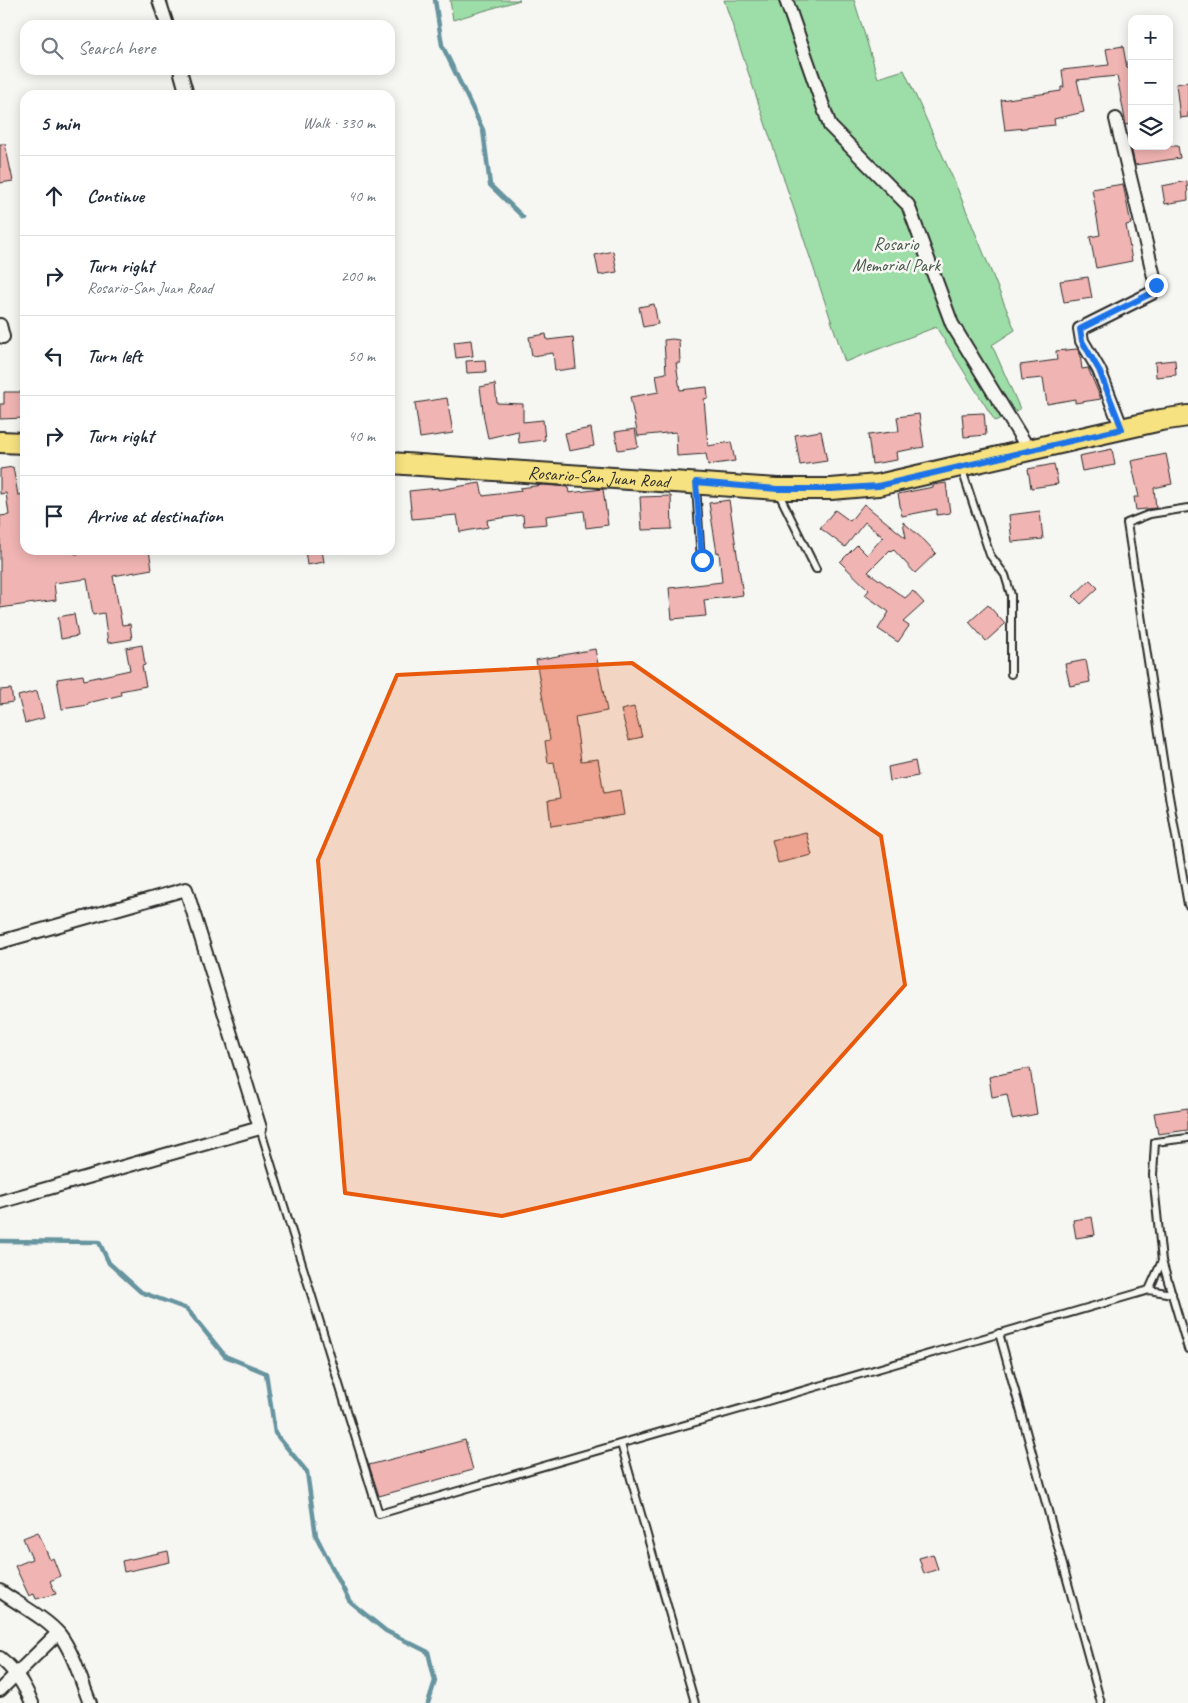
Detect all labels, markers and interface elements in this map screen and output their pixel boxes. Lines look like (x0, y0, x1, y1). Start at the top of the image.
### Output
map controls (1128, 15, 1173, 150)
button: + (1128, 15, 1173, 60)
search box (20, 20, 395, 75)
icon: search (38, 34, 66, 62)
text: Search here (78, 36, 155, 60)
button: − (1128, 60, 1173, 105)
button: layers (1128, 105, 1173, 150)
text: 5 min (40, 110, 80, 136)
text: Walk · 330 m (303, 113, 375, 133)
icon: ahead (40, 182, 68, 210)
text: Continue (87, 184, 144, 208)
text: 40 m (348, 186, 375, 206)
park label: Rosario Memorial Park (852, 233, 941, 276)
text: Turn right (87, 254, 154, 278)
icon: right (40, 262, 68, 290)
text: 200 m (341, 266, 375, 286)
route end (1145, 274, 1168, 297)
text: Rosario-San Juan Road (87, 278, 213, 298)
icon: left (40, 342, 68, 370)
text: Turn left (87, 344, 142, 368)
text: 50 m (348, 346, 375, 366)
icon: right (40, 422, 68, 450)
text: Turn right (87, 424, 154, 448)
text: 40 m (348, 426, 375, 446)
street label: Rosario-San Juan Road (527, 461, 673, 493)
icon: arrive (40, 502, 68, 530)
text: Arrive at destination (87, 504, 223, 528)
route start (691, 549, 714, 572)

